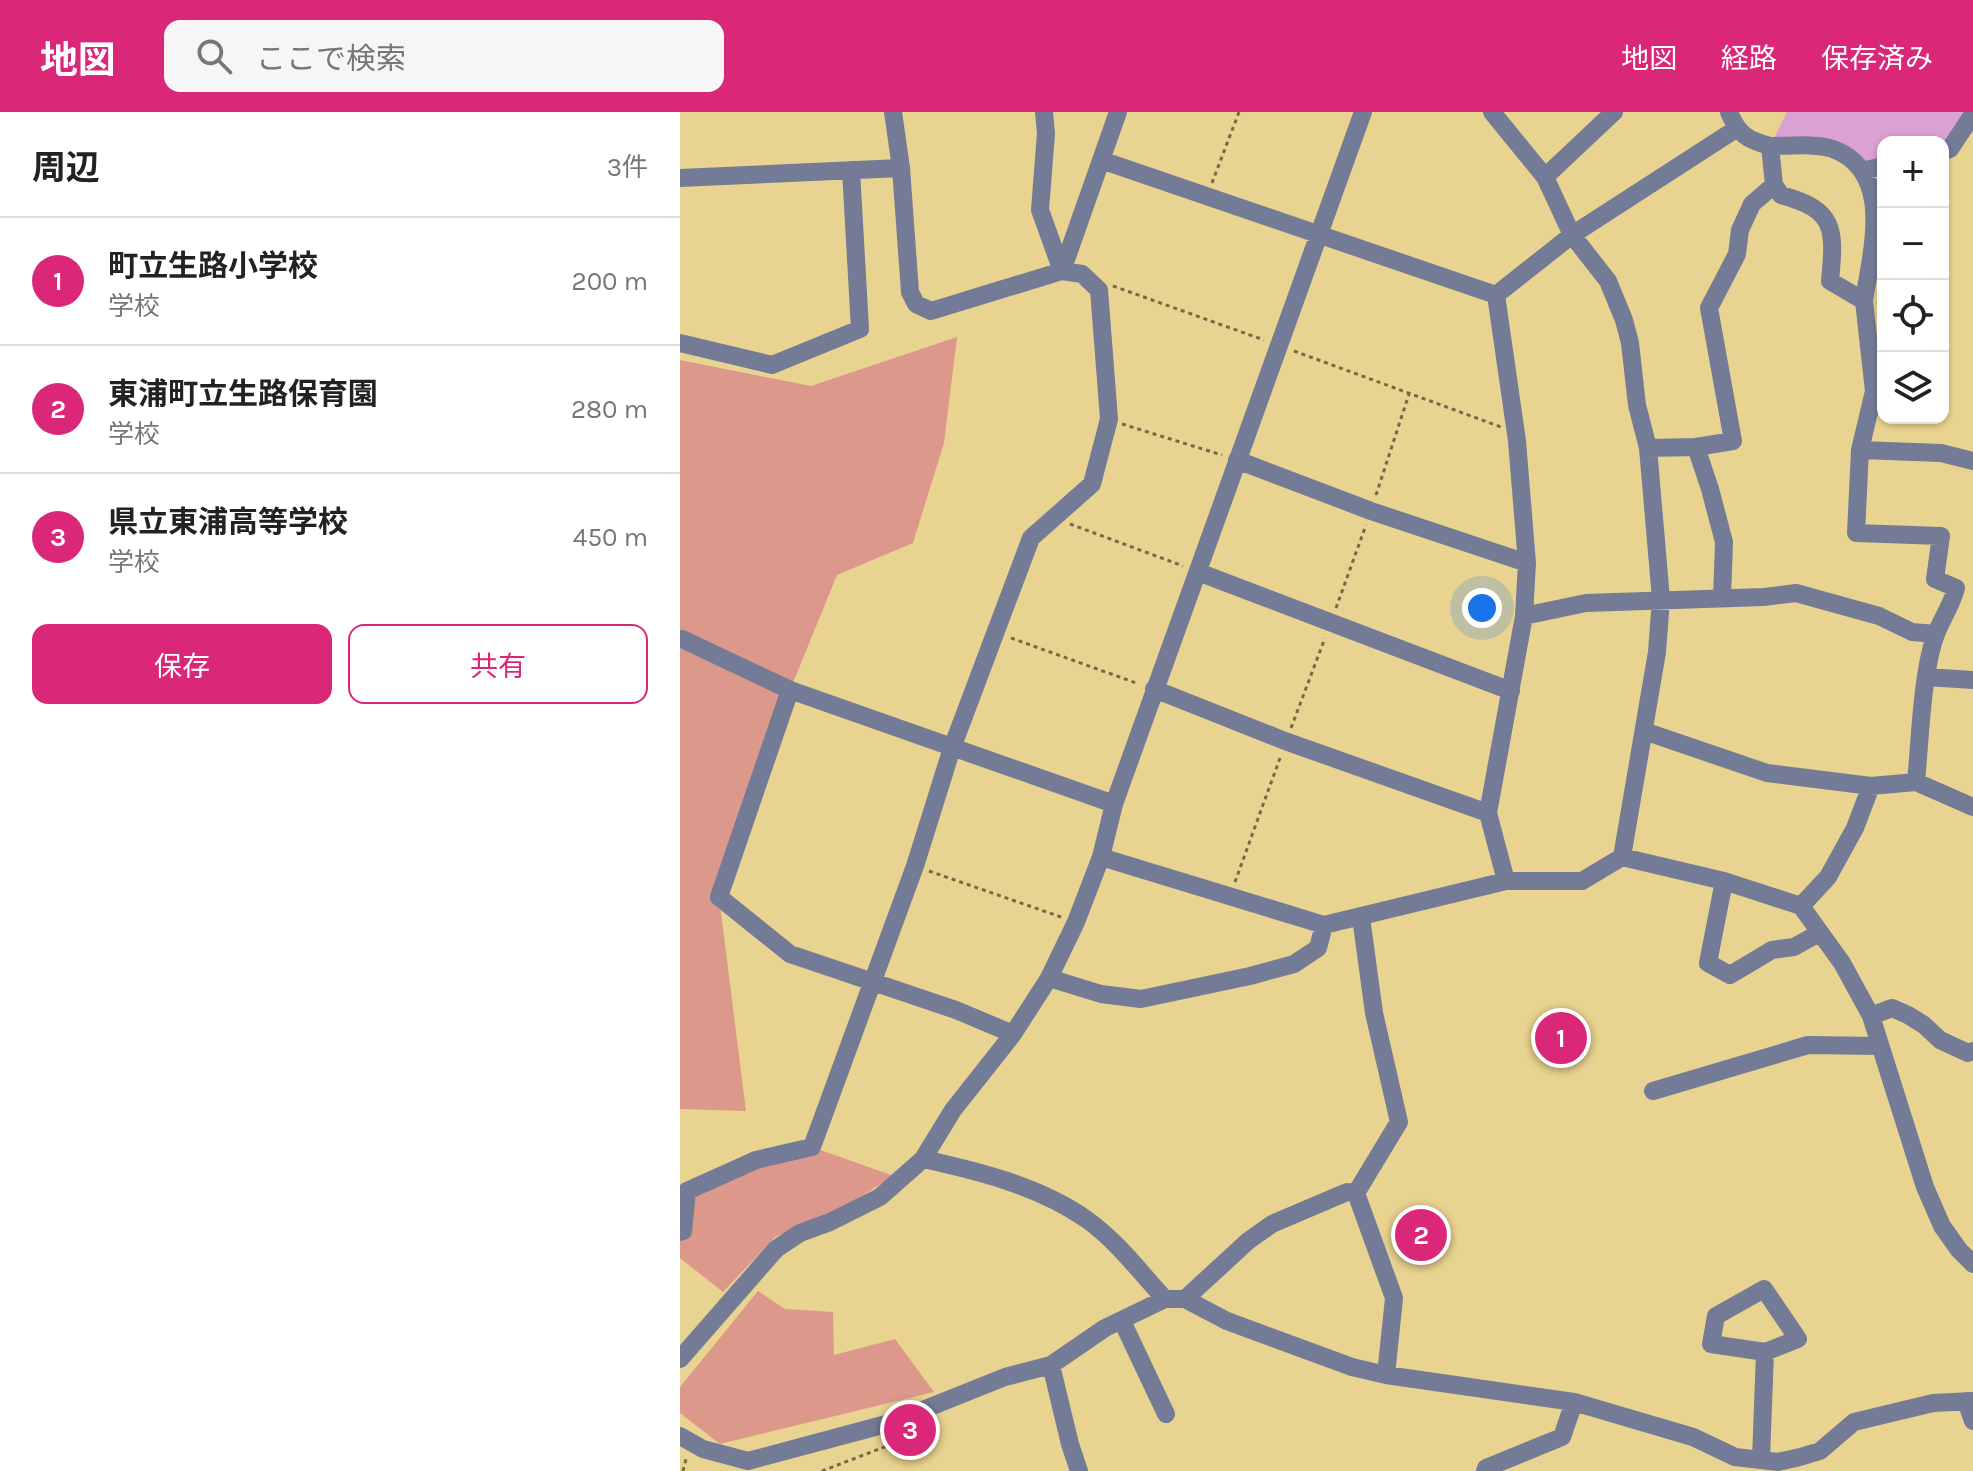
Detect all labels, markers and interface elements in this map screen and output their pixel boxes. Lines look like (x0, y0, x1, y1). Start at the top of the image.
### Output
search box (164, 20, 724, 92)
icon: search (192, 34, 236, 78)
text: 地図 (40, 38, 116, 83)
text: ここで検索 (256, 41, 406, 77)
text: 地図 (1621, 42, 1677, 75)
text: 経路 (1721, 42, 1777, 75)
text: 保存済み (1821, 42, 1933, 75)
map controls (1877, 136, 1949, 424)
button: + (1877, 136, 1949, 208)
text: 周辺 (32, 148, 100, 188)
text: 3件 (607, 152, 648, 183)
button: − (1877, 208, 1949, 280)
text: 町立生路小学校 (108, 248, 318, 284)
text: 1 (53, 266, 63, 297)
text: 200 m (572, 266, 648, 297)
button: locate (1877, 280, 1949, 352)
text: 学校 (108, 291, 160, 322)
button: layers (1877, 352, 1949, 424)
text: 東浦町立生路保育園 (108, 376, 378, 412)
text: 2 (50, 394, 66, 425)
text: 280 m (571, 394, 648, 425)
text: 学校 (108, 419, 160, 450)
text: 県立東浦高等学校 (108, 504, 348, 540)
text: 3 (50, 522, 66, 553)
text: 450 m (573, 522, 648, 553)
text: 学校 (108, 547, 160, 578)
your location (1462, 588, 1502, 628)
button: 保存 (32, 624, 332, 704)
button: 共有 (348, 624, 648, 704)
pin: 1 (1535, 1008, 1587, 1068)
pin: 2 (1395, 1205, 1447, 1265)
pin: 3 (884, 1400, 936, 1460)

